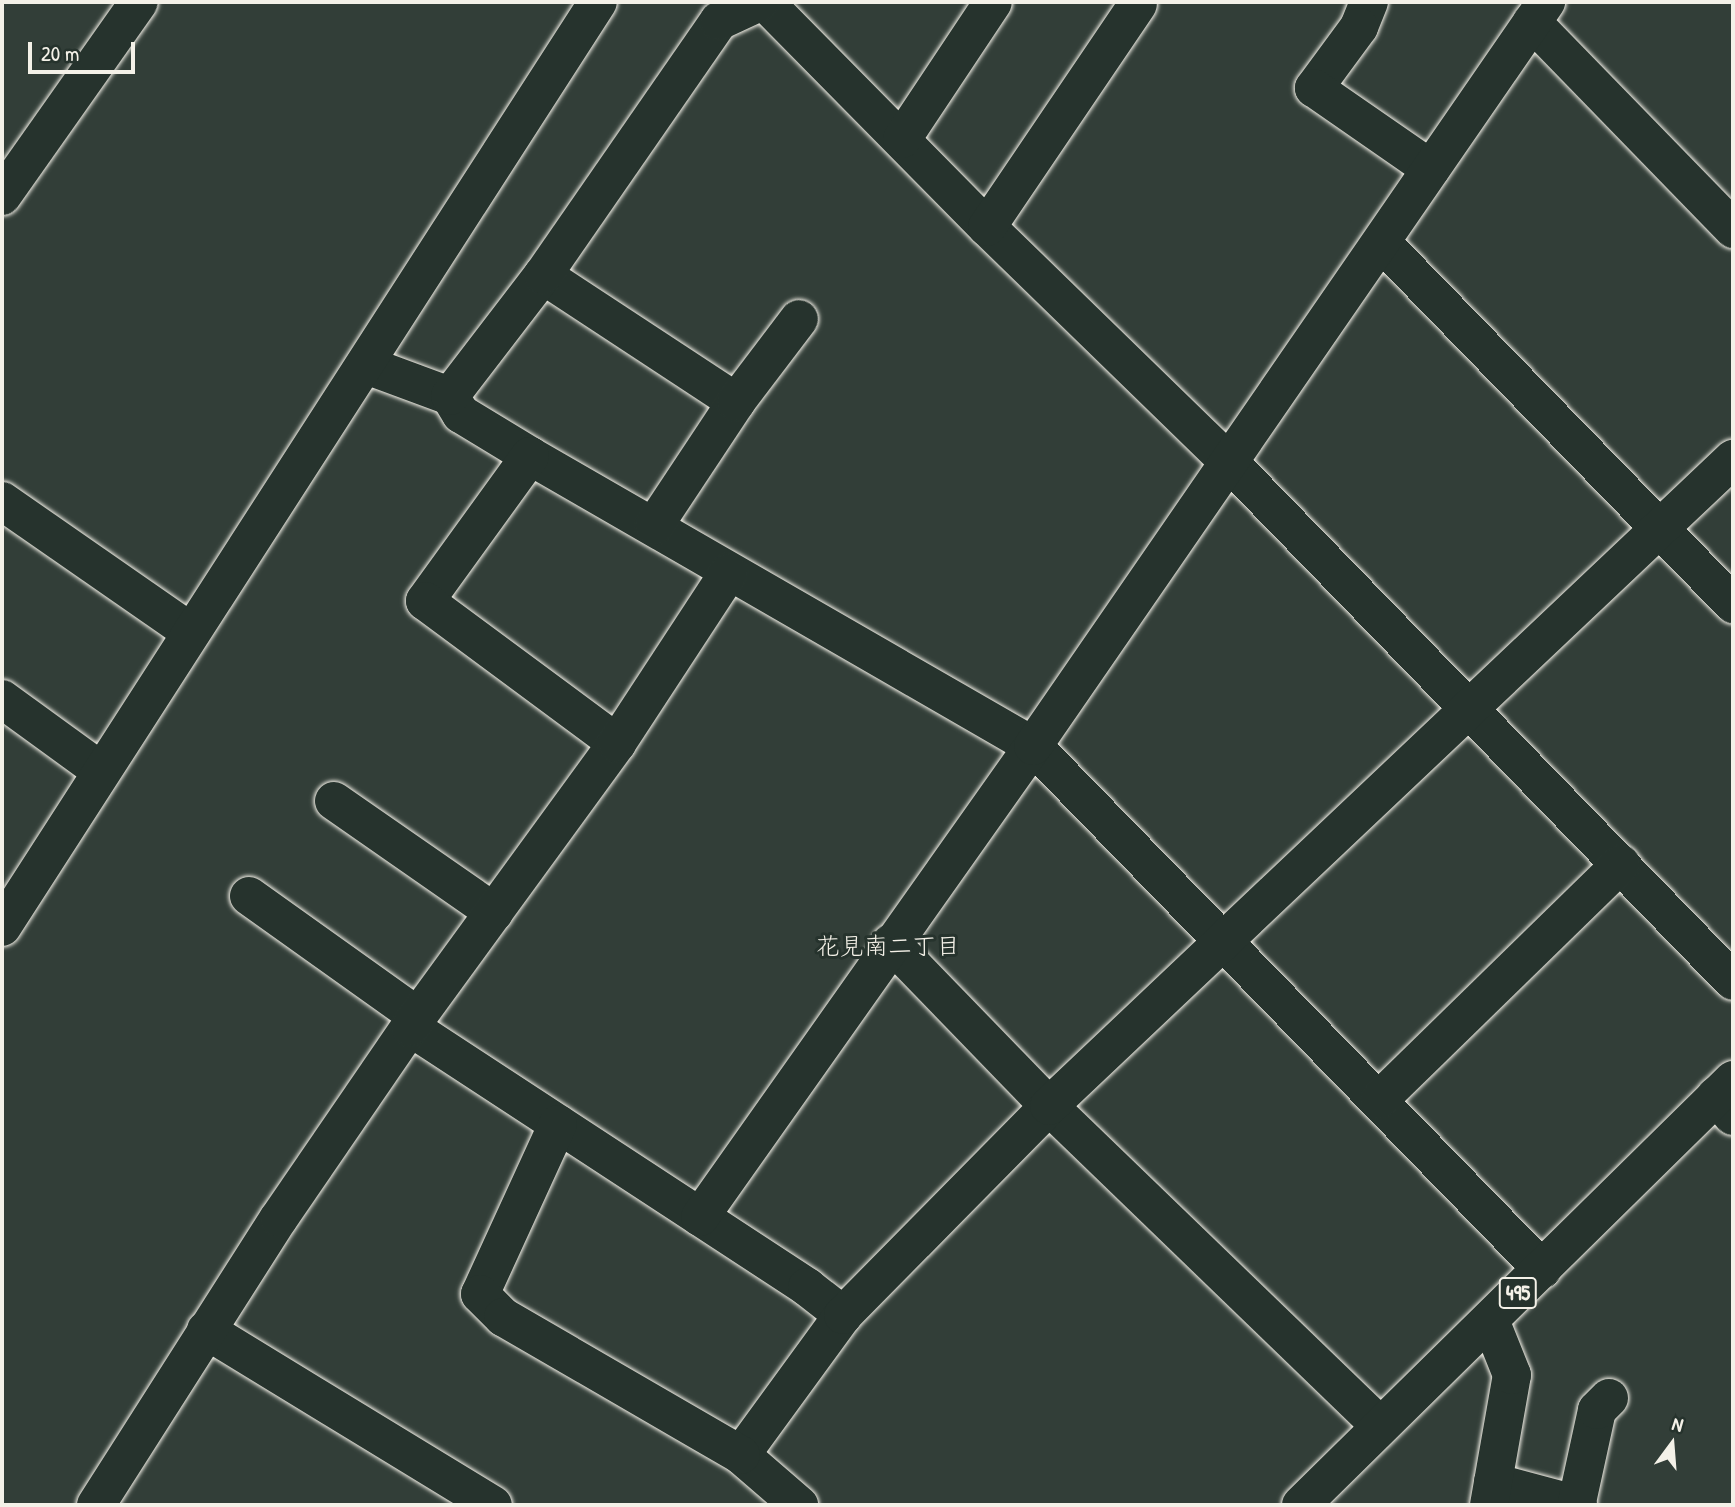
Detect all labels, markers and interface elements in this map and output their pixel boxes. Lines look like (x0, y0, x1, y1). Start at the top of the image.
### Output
scale bar (32, 28, 138, 72)
text: 20 m (41, 39, 79, 68)
district label: 花見南二丁目 (816, 932, 960, 960)
road number: 495 (1499, 1276, 1537, 1310)
north arrow (1637, 1409, 1707, 1479)
text: N (1669, 1410, 1686, 1438)

